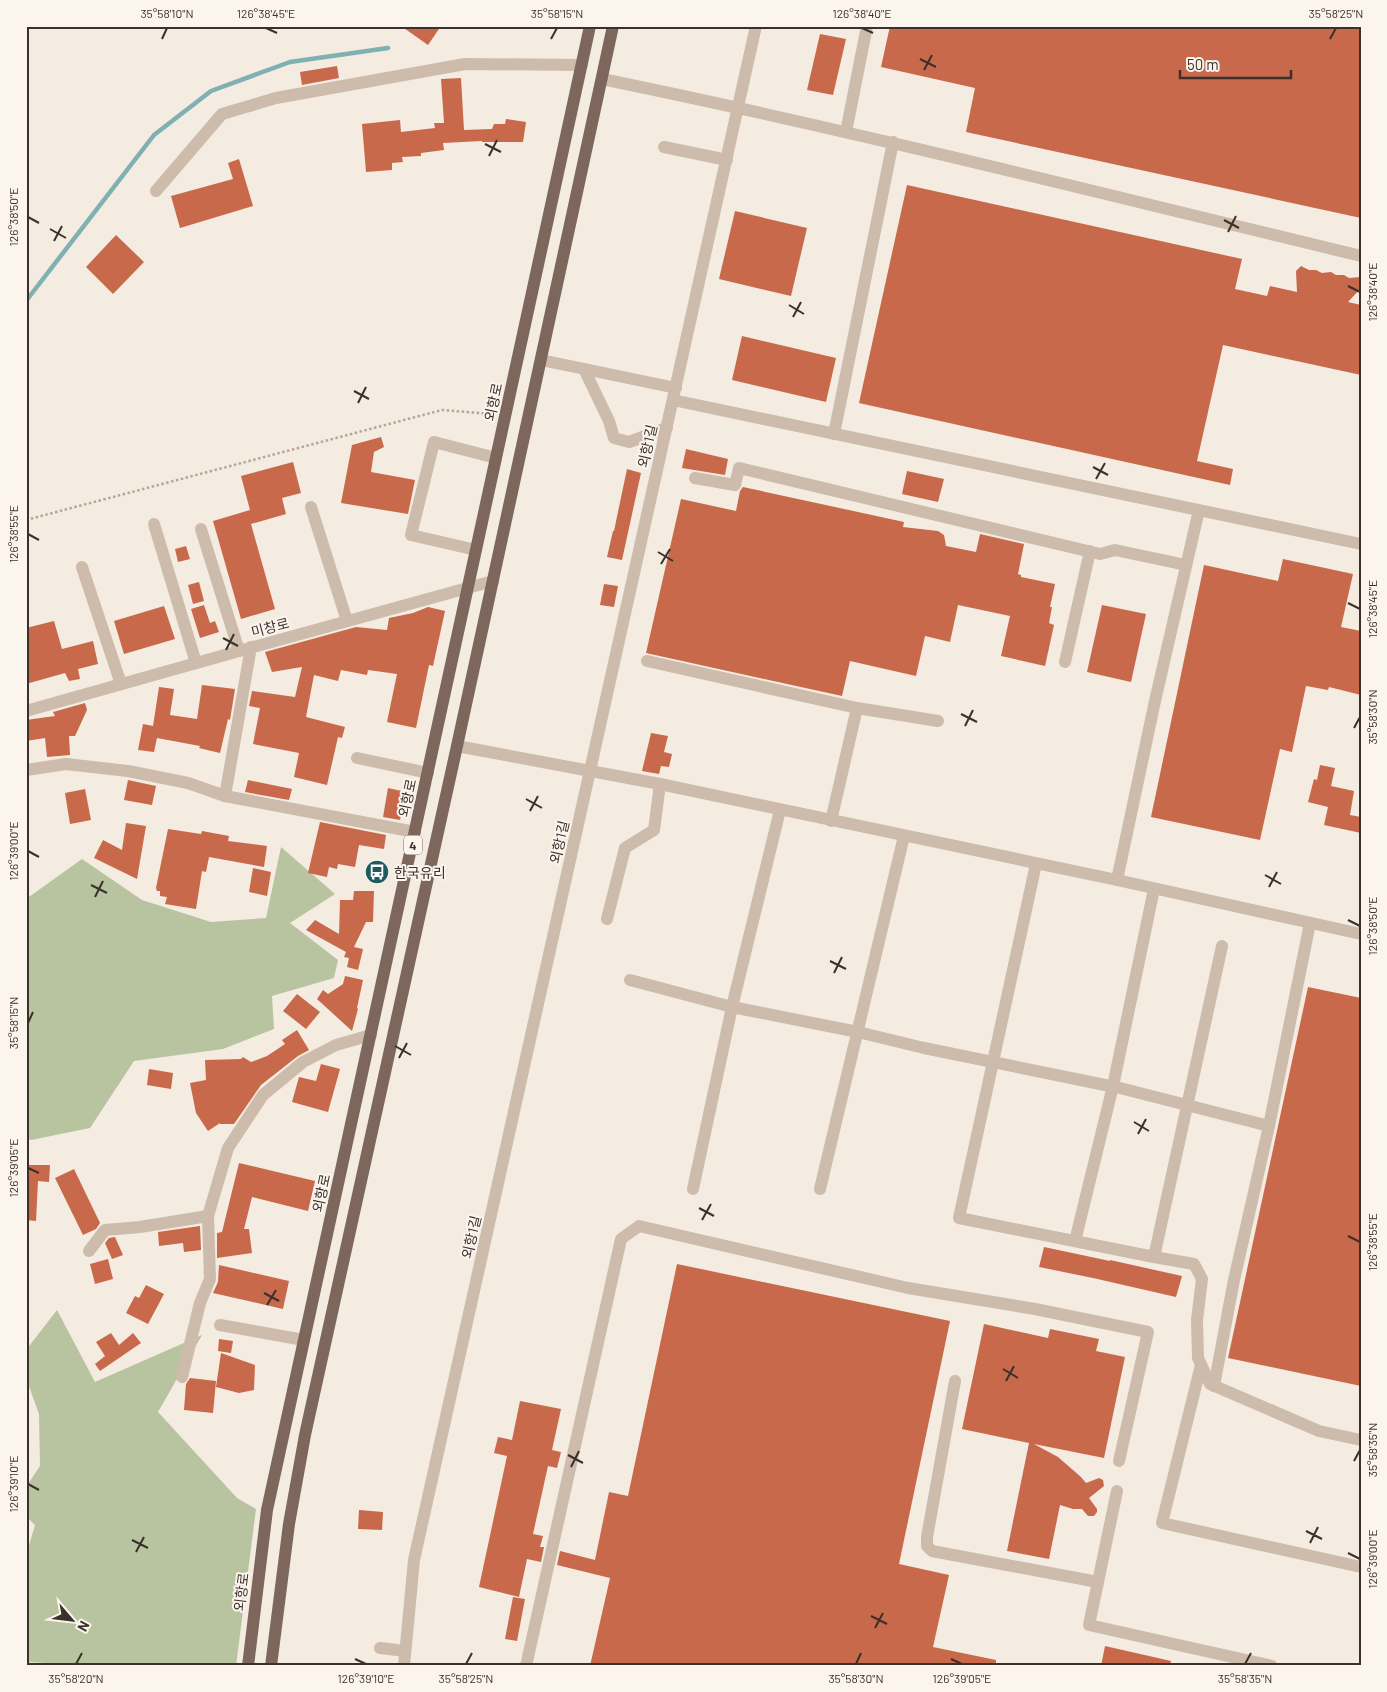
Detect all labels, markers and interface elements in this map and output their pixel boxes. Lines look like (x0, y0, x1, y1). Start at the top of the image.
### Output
text: 35°58'10"N (140, 6, 194, 20)
text: 126°38'45"E (237, 6, 295, 20)
text: 35°58'15"N (531, 6, 583, 20)
text: 126°38'40"E (832, 6, 892, 20)
text: 35°58'25"N (1309, 6, 1363, 20)
scale bar (1180, 48, 1291, 80)
text: 50 m (1187, 55, 1219, 73)
text: 126°38'50"E (6, 188, 20, 246)
text: 126°38'40"E (1365, 262, 1379, 322)
street label: 외항로 (481, 381, 505, 423)
street label: 외항1길 (634, 423, 660, 469)
text: 126°38'55"E (6, 505, 20, 563)
text: 126°38'45"E (1365, 580, 1379, 638)
street label: 미창로 (249, 614, 291, 640)
text: 35°58'30"N (1365, 689, 1379, 745)
street label: 외항로 (395, 777, 419, 819)
street label: 외항1길 (546, 819, 572, 865)
text: 126°39'00"E (6, 821, 20, 881)
road number: 4 (404, 836, 422, 854)
bus stop icon: 한국유리 (364, 859, 390, 885)
place label: 한국유리 (394, 864, 446, 881)
text: 126°38'50"E (1365, 897, 1379, 955)
text: 35°58'15"N (6, 997, 20, 1049)
text: 126°39'05"E (6, 1139, 20, 1197)
street label: 외항로 (309, 1172, 333, 1214)
text: 126°38'55"E (1365, 1213, 1379, 1271)
street label: 외항1길 (458, 1214, 484, 1260)
text: 35°58'35"N (1365, 1423, 1379, 1477)
text: 126°39'10"E (6, 1456, 20, 1512)
text: 126°39'00"E (1365, 1529, 1379, 1589)
street label: 외항로 (230, 1572, 252, 1612)
north arrow (48, 1594, 98, 1644)
text: N (74, 1618, 94, 1634)
text: 35°58'20"N (48, 1671, 104, 1685)
text: 126°39'10"E (338, 1671, 394, 1685)
text: 35°58'25"N (439, 1671, 493, 1685)
text: 35°58'30"N (828, 1671, 884, 1685)
text: 126°39'05"E (933, 1671, 991, 1685)
text: 35°58'35"N (1218, 1671, 1272, 1685)

